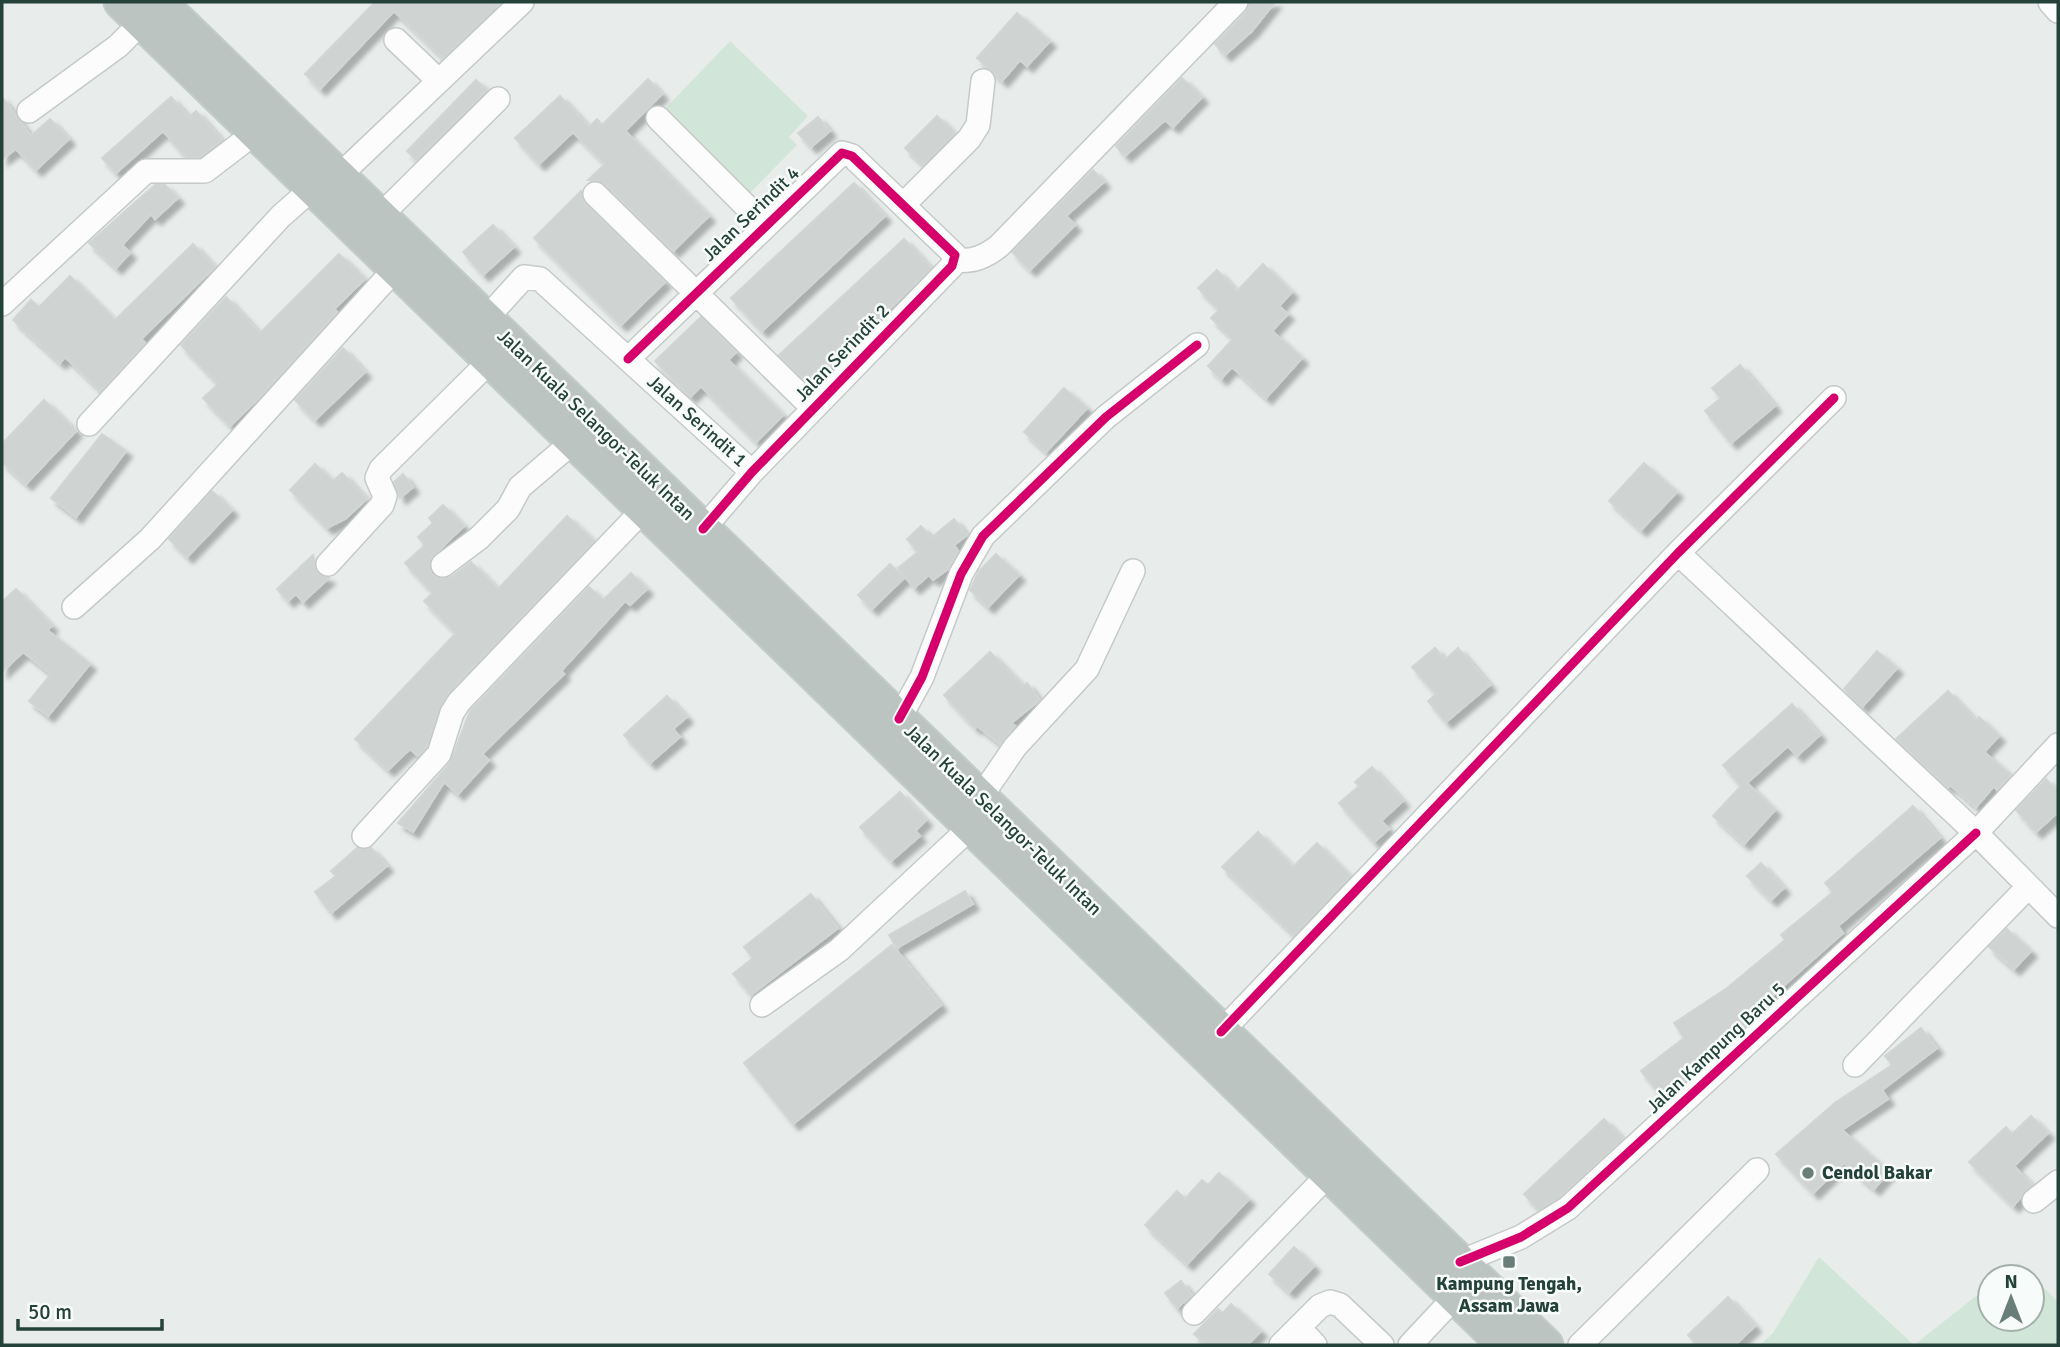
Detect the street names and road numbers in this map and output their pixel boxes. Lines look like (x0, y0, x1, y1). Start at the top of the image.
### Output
street label: Jalan Serindit 4 (697, 161, 805, 267)
street label: Jalan Serindit 2 (789, 299, 895, 407)
street label: Jalan Kuala Selangor-Teluk Intan (492, 324, 700, 526)
street label: Jalan Serindit 1 (642, 370, 752, 472)
street label: Jalan Kuala Selangor-Teluk Intan (899, 719, 1107, 921)
street label: Jalan Kampung Baru 5 (1641, 977, 1791, 1119)

